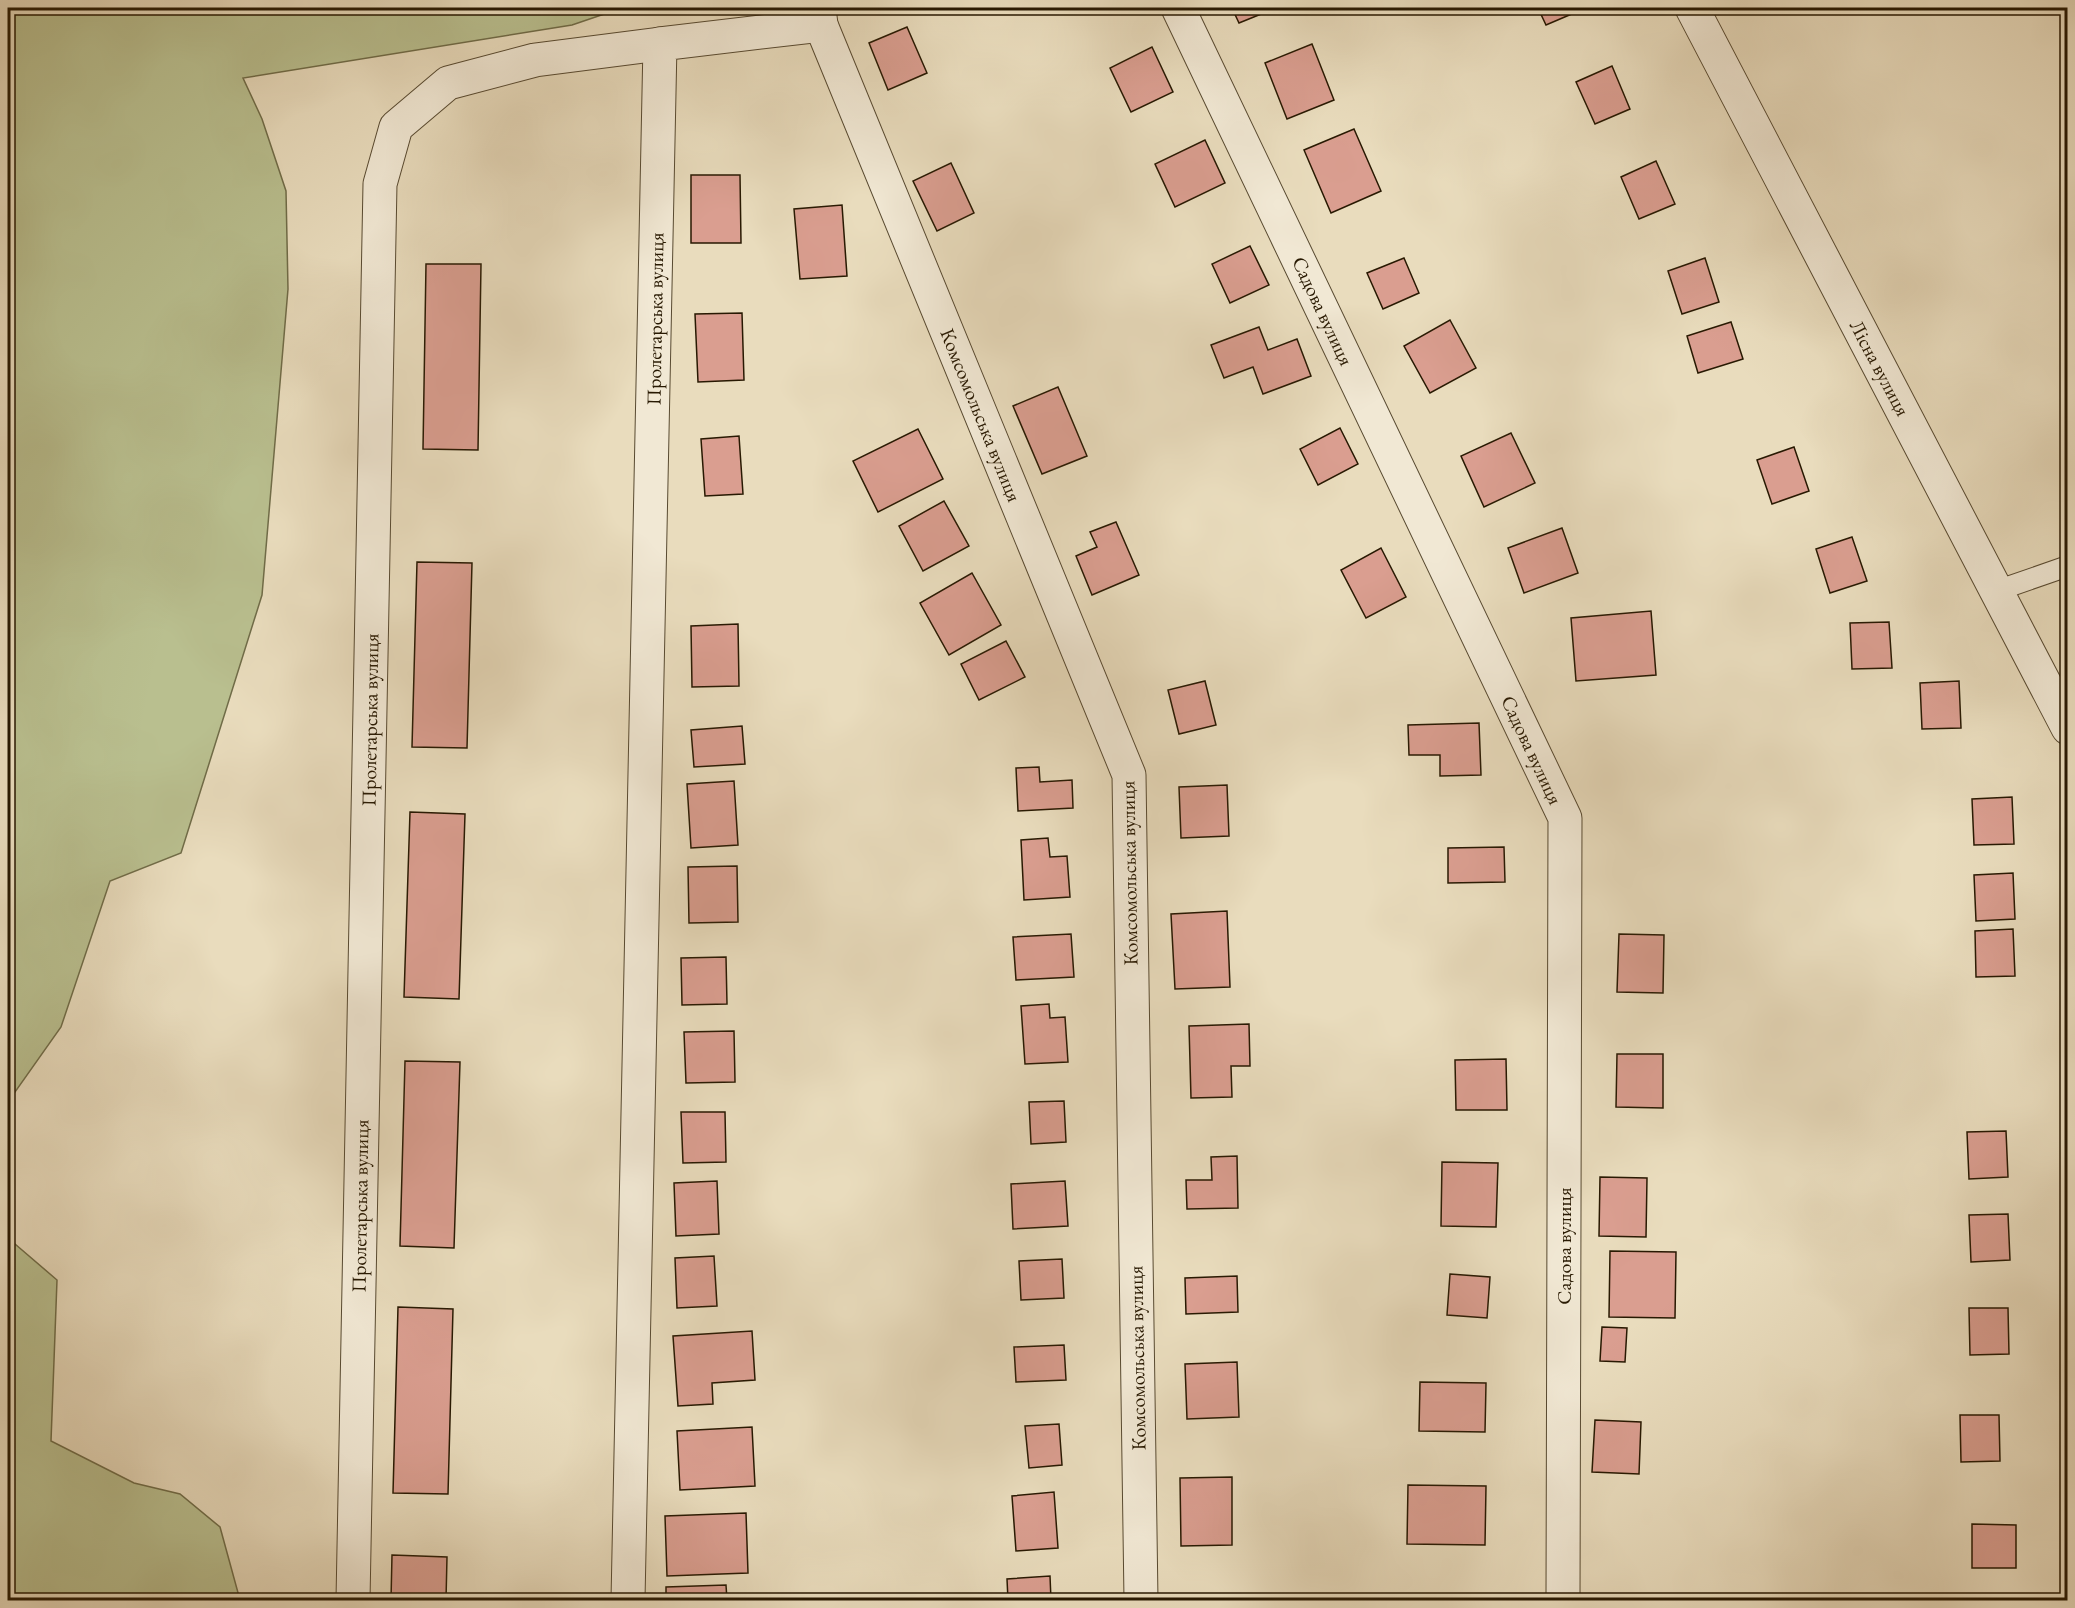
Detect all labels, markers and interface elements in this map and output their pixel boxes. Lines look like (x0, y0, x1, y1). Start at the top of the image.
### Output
street label: Пролетарська вулиця (640, 232, 670, 406)
street label: Садова вулиця (1286, 252, 1360, 370)
street label: Лісна вулиця (1844, 315, 1916, 421)
street label: Комсомольська вулиця (934, 324, 1028, 506)
street label: Пролетарська вулиця (355, 633, 385, 807)
street label: Садова вулиця (1495, 691, 1569, 809)
street label: Комсомольська вулиця (1114, 780, 1144, 966)
street label: Пролетарська вулиця (345, 1119, 375, 1293)
street label: Садова вулиця (1551, 1187, 1577, 1305)
street label: Комсомольська вулиця (1122, 1265, 1152, 1451)

